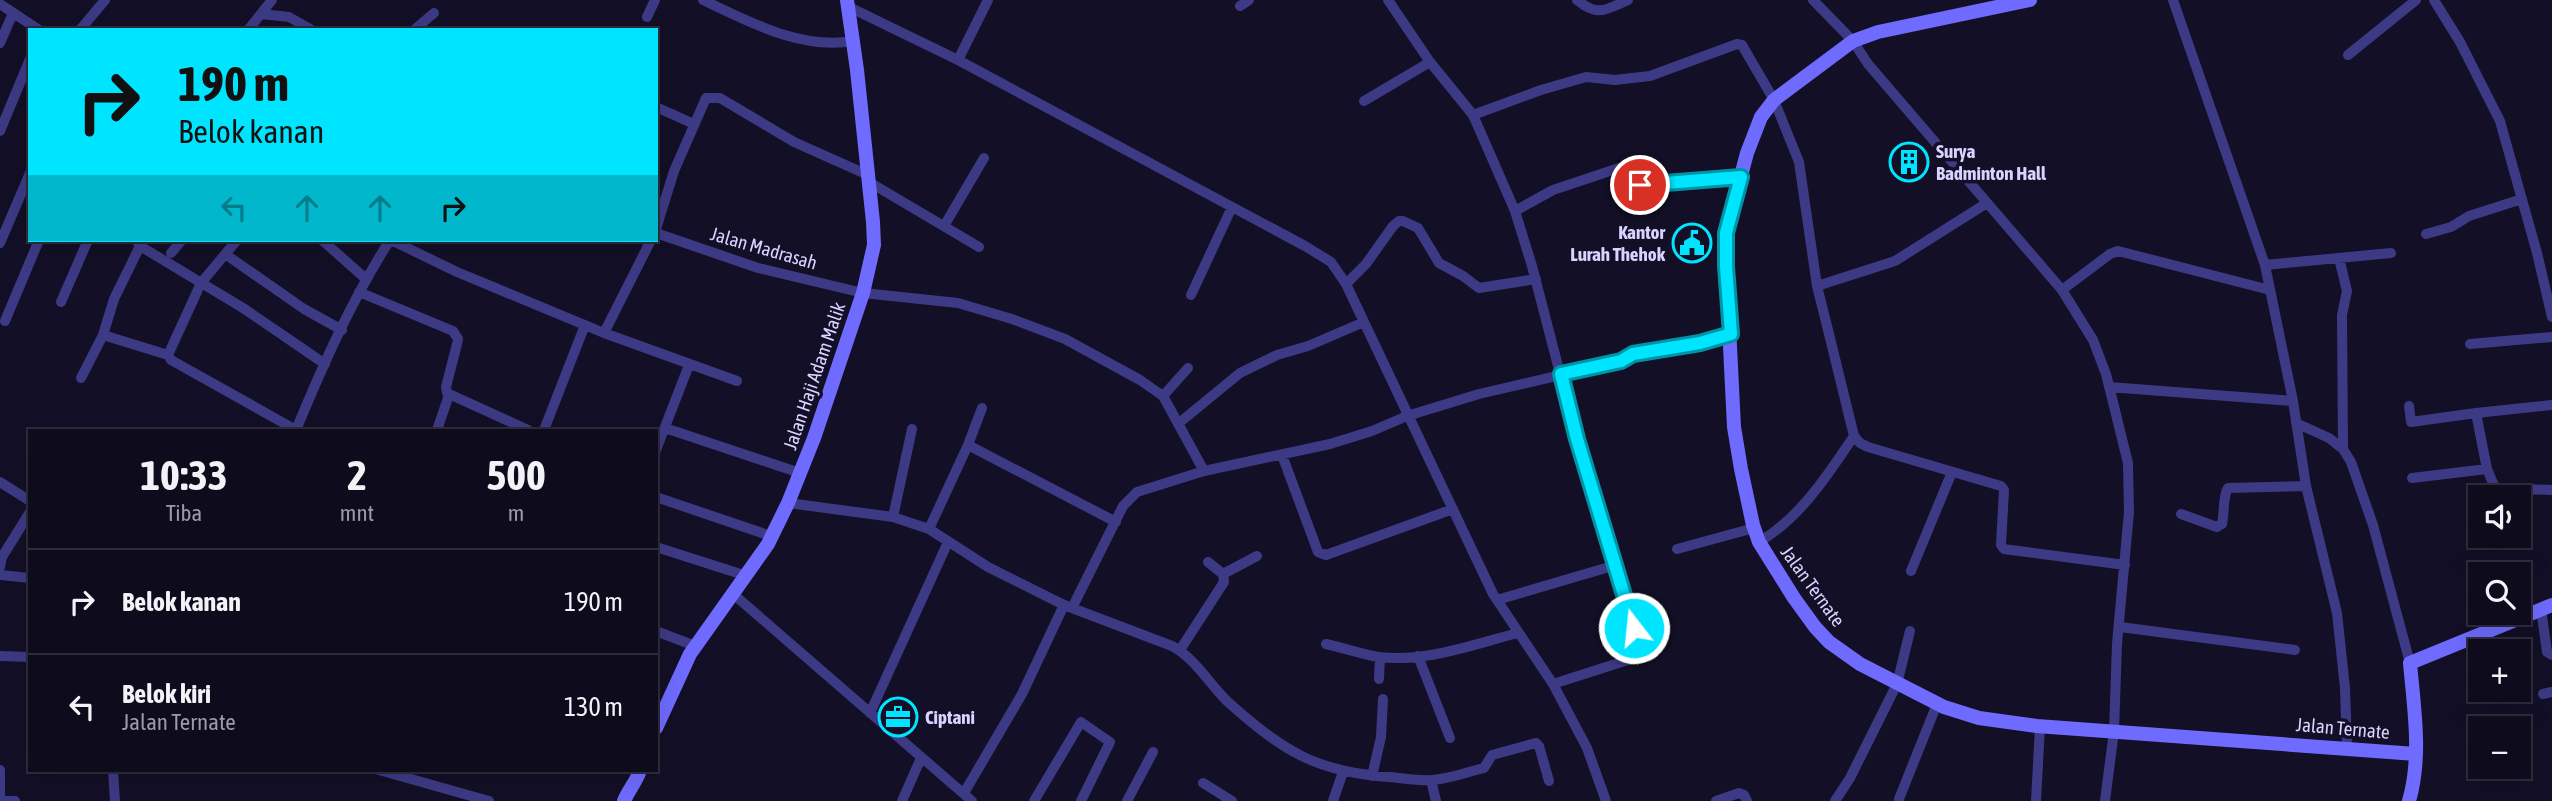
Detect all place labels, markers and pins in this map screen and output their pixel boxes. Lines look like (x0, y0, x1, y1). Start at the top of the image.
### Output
place label: Surya Badminton Hall (1936, 140, 2047, 184)
building icon: Surya Badminton Hall (1888, 141, 1930, 183)
pin (1610, 155, 1670, 215)
place label: Kantor Lurah Thehok (1570, 221, 1666, 265)
public building icon: Kantor Lurah Thehok (1671, 222, 1713, 264)
office icon: Ciptani (877, 696, 919, 738)
place label: Ciptani (925, 706, 975, 728)

